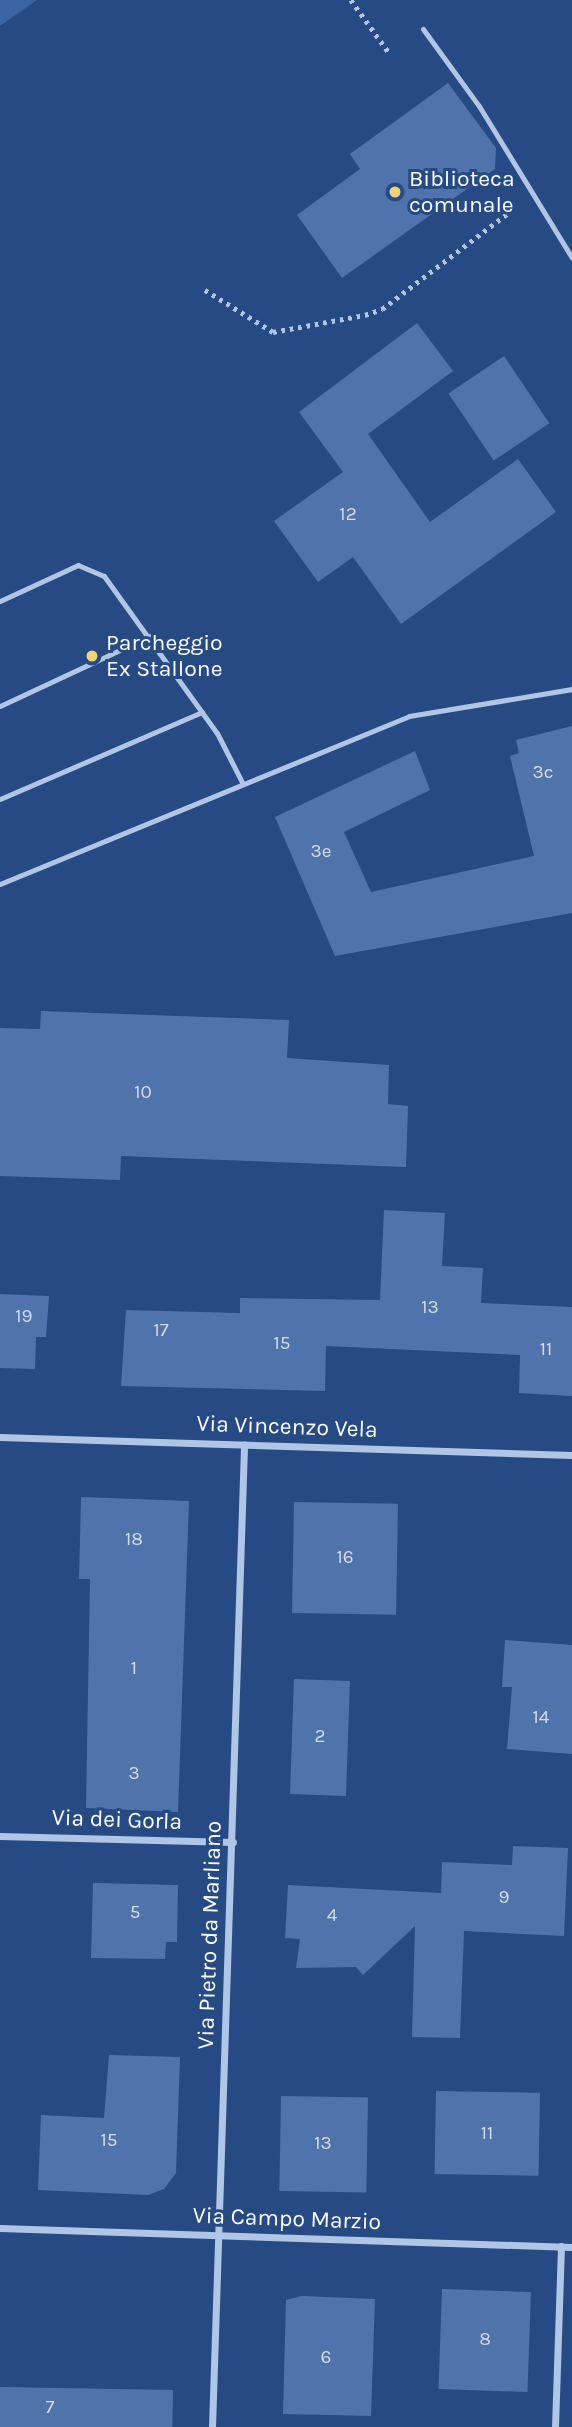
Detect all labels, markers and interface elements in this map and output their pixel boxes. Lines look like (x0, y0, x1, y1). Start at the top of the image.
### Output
place label: Biblioteca comunale (409, 165, 515, 219)
marker: Biblioteca comunale (387, 184, 403, 200)
house number: 12 (339, 504, 357, 526)
place label: Parcheggio Ex Stallone (106, 629, 223, 683)
marker: Parcheggio Ex Stallone (84, 648, 100, 664)
house number: 3c (532, 762, 554, 784)
house number: 3e (311, 841, 331, 863)
house number: 10 (134, 1082, 152, 1104)
house number: 13 (421, 1297, 439, 1319)
house number: 19 (15, 1306, 33, 1328)
house number: 17 (153, 1320, 169, 1342)
house number: 15 (273, 1333, 291, 1355)
house number: 11 (540, 1339, 552, 1361)
street label: Via Vincenzo Vela (196, 1410, 378, 1444)
house number: 18 (125, 1529, 143, 1551)
house number: 16 (336, 1547, 354, 1569)
house number: 1 (131, 1658, 137, 1680)
house number: 14 (533, 1707, 549, 1729)
house number: 2 (314, 1726, 326, 1748)
house number: 3 (128, 1763, 140, 1785)
street label: Via dei Gorla (51, 1804, 183, 1836)
street label: Via Pietro da Marliano (192, 1820, 228, 2050)
house number: 9 (498, 1887, 510, 1909)
house number: 5 (130, 1902, 140, 1924)
house number: 4 (327, 1905, 337, 1927)
house number: 11 (481, 2123, 493, 2145)
house number: 15 (100, 2130, 118, 2152)
house number: 13 (314, 2133, 332, 2155)
street label: Via Campo Marzio (192, 2202, 382, 2236)
house number: 8 (479, 2329, 491, 2351)
house number: 6 (321, 2347, 331, 2369)
house number: 7 (46, 2397, 54, 2419)

